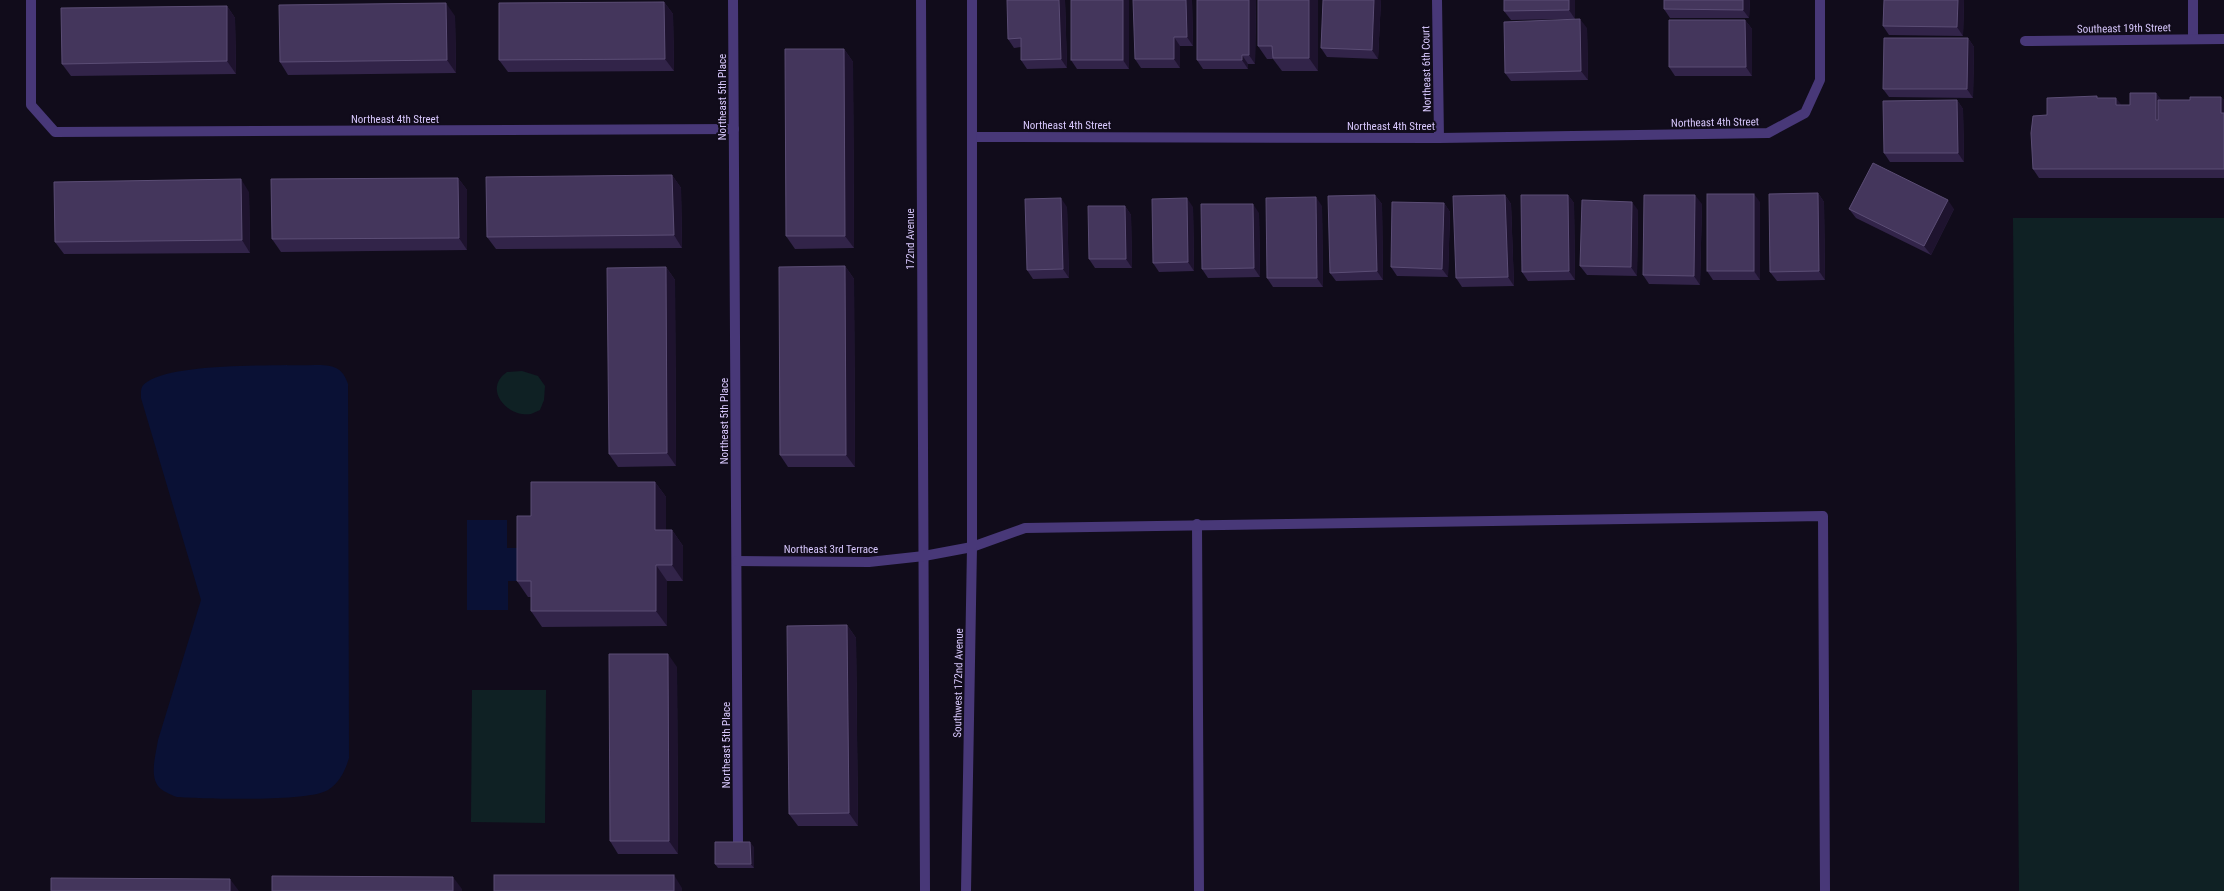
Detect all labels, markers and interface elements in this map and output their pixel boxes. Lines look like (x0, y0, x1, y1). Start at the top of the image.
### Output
street label: Southeast 19th Street (2077, 21, 2171, 36)
street label: Northeast 6th Court (1419, 26, 1434, 112)
street label: Northeast 5th Place (716, 54, 729, 140)
street label: Northeast 4th Street (351, 113, 439, 126)
street label: Northeast 4th Street (1671, 115, 1759, 130)
street label: Northeast 4th Street (1023, 119, 1111, 132)
street label: Northeast 4th Street (1347, 120, 1435, 133)
street label: 172nd Avenue (904, 208, 917, 270)
street label: Northeast 5th Place (718, 378, 731, 464)
street label: Northeast 3rd Terrace (784, 543, 878, 556)
street label: Southwest 172nd Avenue (951, 628, 966, 738)
street label: Northeast 5th Place (720, 702, 733, 788)

